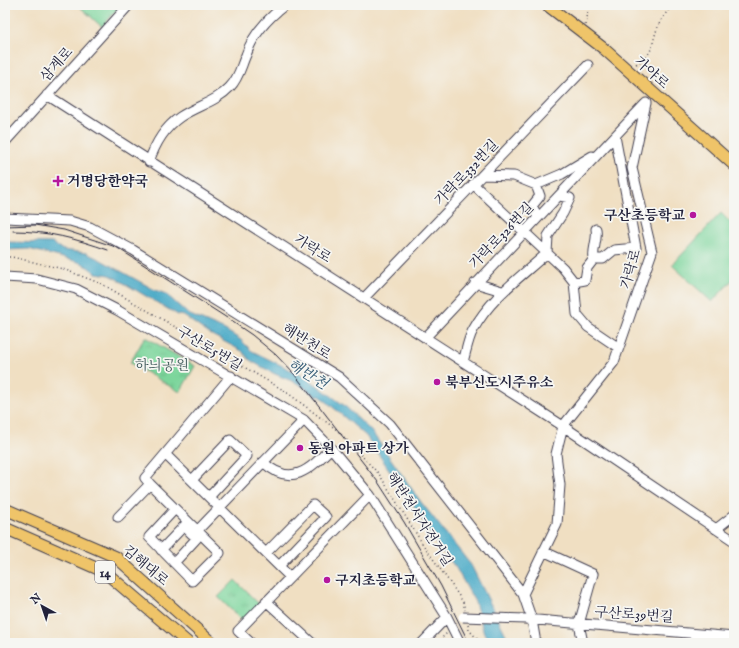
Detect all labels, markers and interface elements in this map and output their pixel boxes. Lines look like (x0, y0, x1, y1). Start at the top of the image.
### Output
street label: 삼계로 (36, 43, 77, 86)
street label: 가야로 (630, 52, 673, 93)
street label: 가락로332번길 (431, 136, 503, 209)
place label: 거명당한약국 (67, 173, 149, 191)
marker: 거명당한약국 (52, 175, 64, 187)
street label: 가락로326번길 (466, 199, 538, 273)
place label: 구산초등학교 (604, 207, 685, 225)
marker: 구산초등학교 (688, 210, 698, 220)
street label: 가락로 (290, 230, 335, 267)
street label: 가락로 (617, 247, 645, 291)
street label: 해반천로 (279, 320, 335, 364)
street label: 구산로5번길 (174, 322, 245, 375)
water label: 해반천 (284, 355, 333, 395)
park label: 하늬공원 (135, 357, 189, 375)
place label: 북부신도시주유소 (445, 374, 554, 392)
marker: 북부신도시주유소 (432, 377, 442, 387)
place label: 동원 아파트 상가 (308, 440, 409, 458)
marker: 동원 아파트 상가 (295, 443, 305, 453)
street label: 해반천서자전거길 (382, 469, 456, 570)
street label: 김해대로 (119, 541, 172, 590)
road number: 14 (95, 561, 115, 583)
place label: 구지초등학교 (335, 572, 417, 590)
marker: 구지초등학교 (322, 575, 332, 585)
north arrow (22, 586, 62, 626)
text: N (27, 590, 45, 608)
street label: 구산로39번길 (594, 603, 674, 627)

